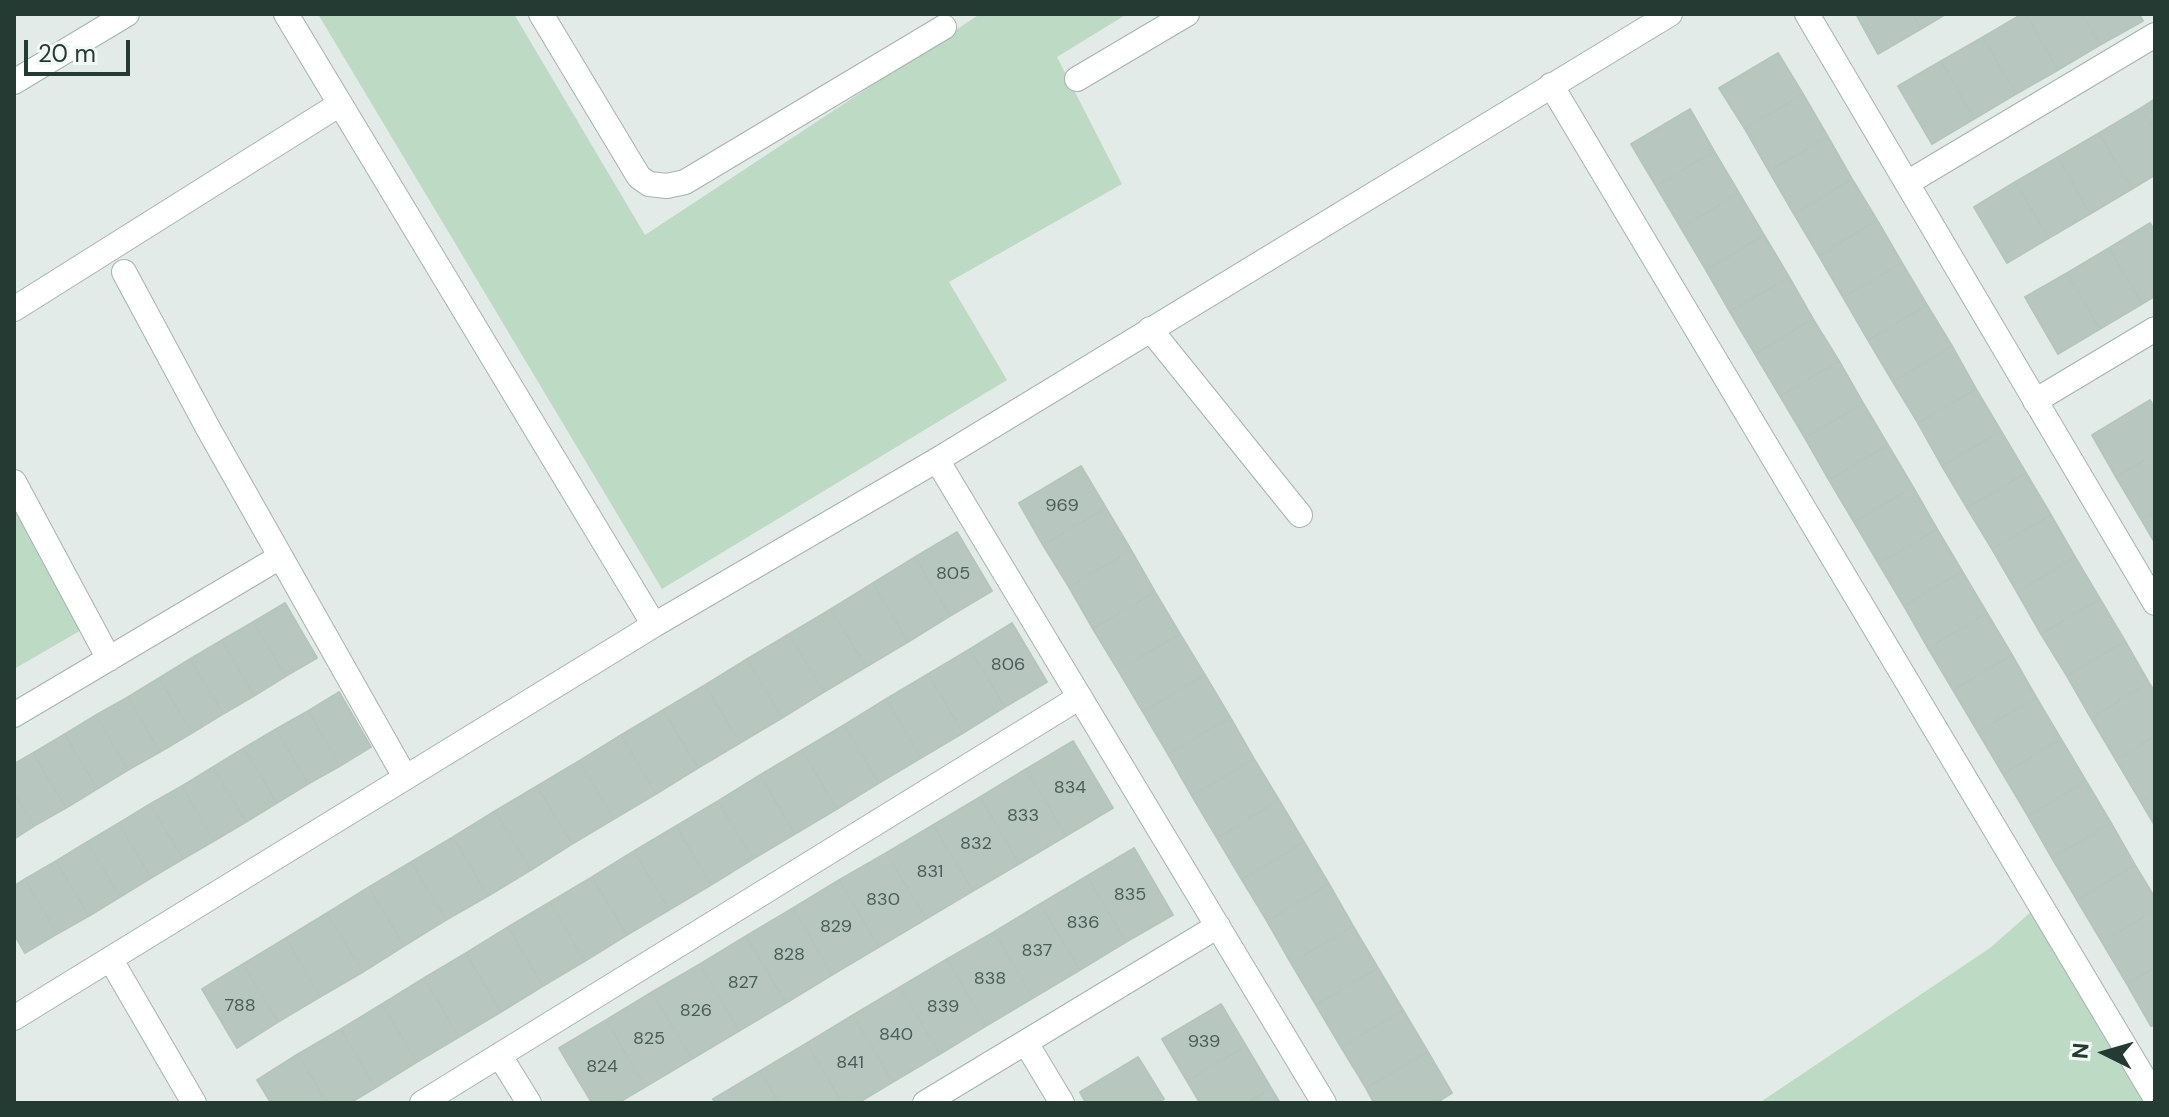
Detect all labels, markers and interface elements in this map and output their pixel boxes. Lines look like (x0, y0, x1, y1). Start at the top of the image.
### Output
scale bar (28, 24, 134, 74)
text: 20 m (38, 38, 96, 69)
house number: 969 (1045, 495, 1079, 517)
house number: 805 (936, 563, 970, 585)
house number: 806 (991, 654, 1025, 676)
house number: 834 (1054, 777, 1086, 799)
house number: 833 (1007, 805, 1039, 827)
house number: 832 (960, 833, 992, 855)
house number: 831 (917, 861, 943, 883)
house number: 835 (1114, 884, 1146, 906)
house number: 830 (866, 889, 900, 911)
house number: 836 (1067, 912, 1099, 934)
house number: 829 (820, 916, 852, 938)
house number: 837 (1022, 940, 1052, 962)
house number: 828 (773, 944, 805, 966)
house number: 838 (974, 968, 1006, 990)
house number: 827 (728, 972, 758, 994)
house number: 788 (224, 995, 256, 1017)
house number: 839 (927, 996, 959, 1018)
house number: 826 (680, 1000, 712, 1022)
north arrow (2065, 1013, 2145, 1093)
house number: 840 (879, 1024, 913, 1046)
house number: 825 (633, 1028, 665, 1050)
house number: 939 (1188, 1031, 1220, 1053)
text: N (2065, 1042, 2096, 1060)
house number: 841 (836, 1052, 864, 1074)
house number: 824 (586, 1056, 618, 1078)

